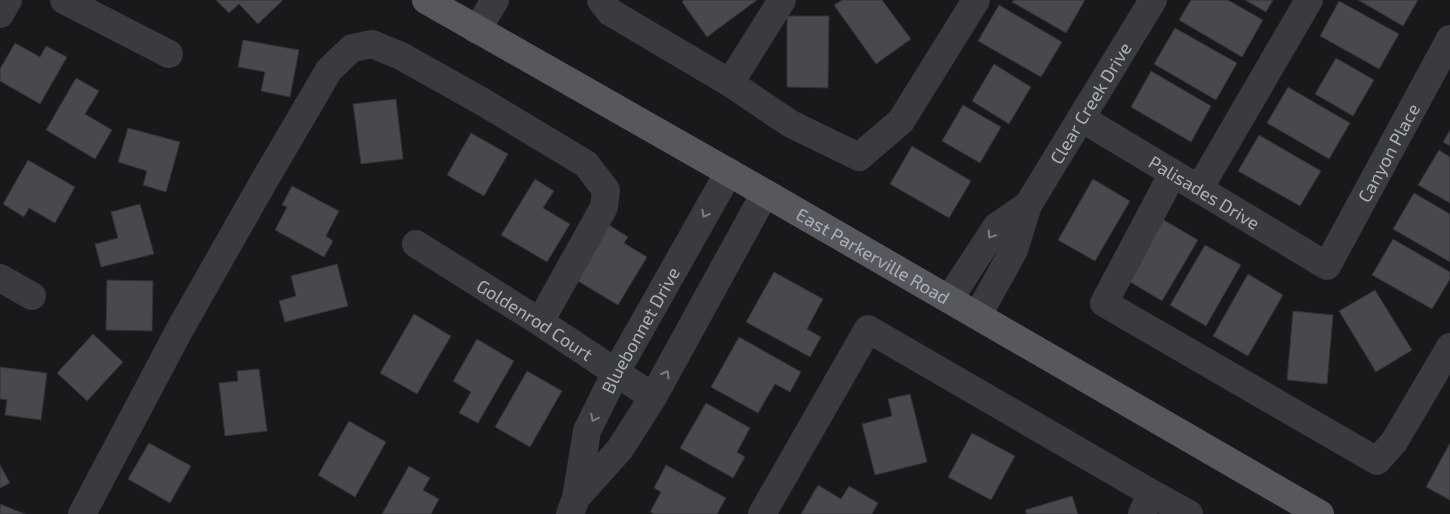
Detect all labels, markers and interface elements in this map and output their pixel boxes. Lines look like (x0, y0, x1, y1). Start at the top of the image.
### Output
street label: Clear Creek Drive (1045, 38, 1136, 168)
street label: Canyon Place (1353, 100, 1424, 206)
street label: Palisades Drive (1145, 151, 1264, 234)
street label: East Parkerville Road (793, 203, 954, 308)
one-way arrow (701, 209, 711, 218)
one-way arrow (987, 230, 997, 239)
street label: Bluebonnet Drive (596, 263, 684, 397)
street label: Goldenrod Court (473, 274, 597, 365)
one-way arrow (659, 370, 669, 379)
one-way arrow (590, 413, 600, 422)

